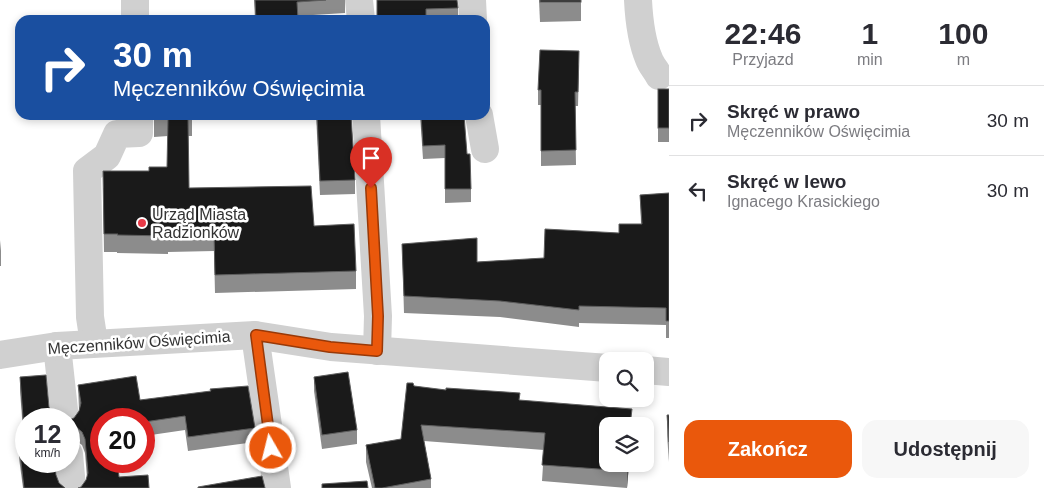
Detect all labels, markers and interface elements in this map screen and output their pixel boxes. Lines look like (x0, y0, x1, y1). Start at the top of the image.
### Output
text: 22:46 (725, 17, 801, 50)
text: 1 (861, 17, 878, 50)
text: 100 (938, 17, 988, 50)
icon: right (30, 35, 95, 100)
text: 30 m (113, 35, 193, 74)
text: Przyjazd (732, 51, 794, 68)
text: min (857, 51, 883, 68)
text: m (957, 51, 970, 68)
text: Męczenników Oświęcimia (113, 76, 365, 101)
text: Skręć w prawo (727, 101, 860, 122)
icon: right (684, 107, 712, 135)
text: 30 m (987, 110, 1029, 131)
text: Męczenników Oświęcimia (727, 123, 910, 140)
pin (350, 137, 392, 188)
icon: arrive (357, 144, 385, 172)
text: Skręć w lewo (727, 171, 846, 192)
icon: left (684, 177, 712, 205)
text: 30 m (987, 180, 1029, 201)
text: Ignacego Krasickiego (727, 193, 880, 210)
place label: Urząd Miasta Radzionków (152, 206, 246, 241)
marker: Urząd Miasta Radzionków (136, 217, 148, 229)
street label: Męczenników Oświęcimia (47, 328, 231, 357)
map controls (599, 352, 654, 472)
button: search (599, 352, 654, 407)
speed limit sign: 20 (90, 408, 155, 473)
button: layers (599, 417, 654, 472)
text: 12 (34, 420, 61, 448)
button: Zakończ (684, 420, 852, 478)
button: Udostępnij (862, 420, 1029, 478)
position arrow (244, 421, 296, 473)
text: km/h (34, 446, 61, 460)

